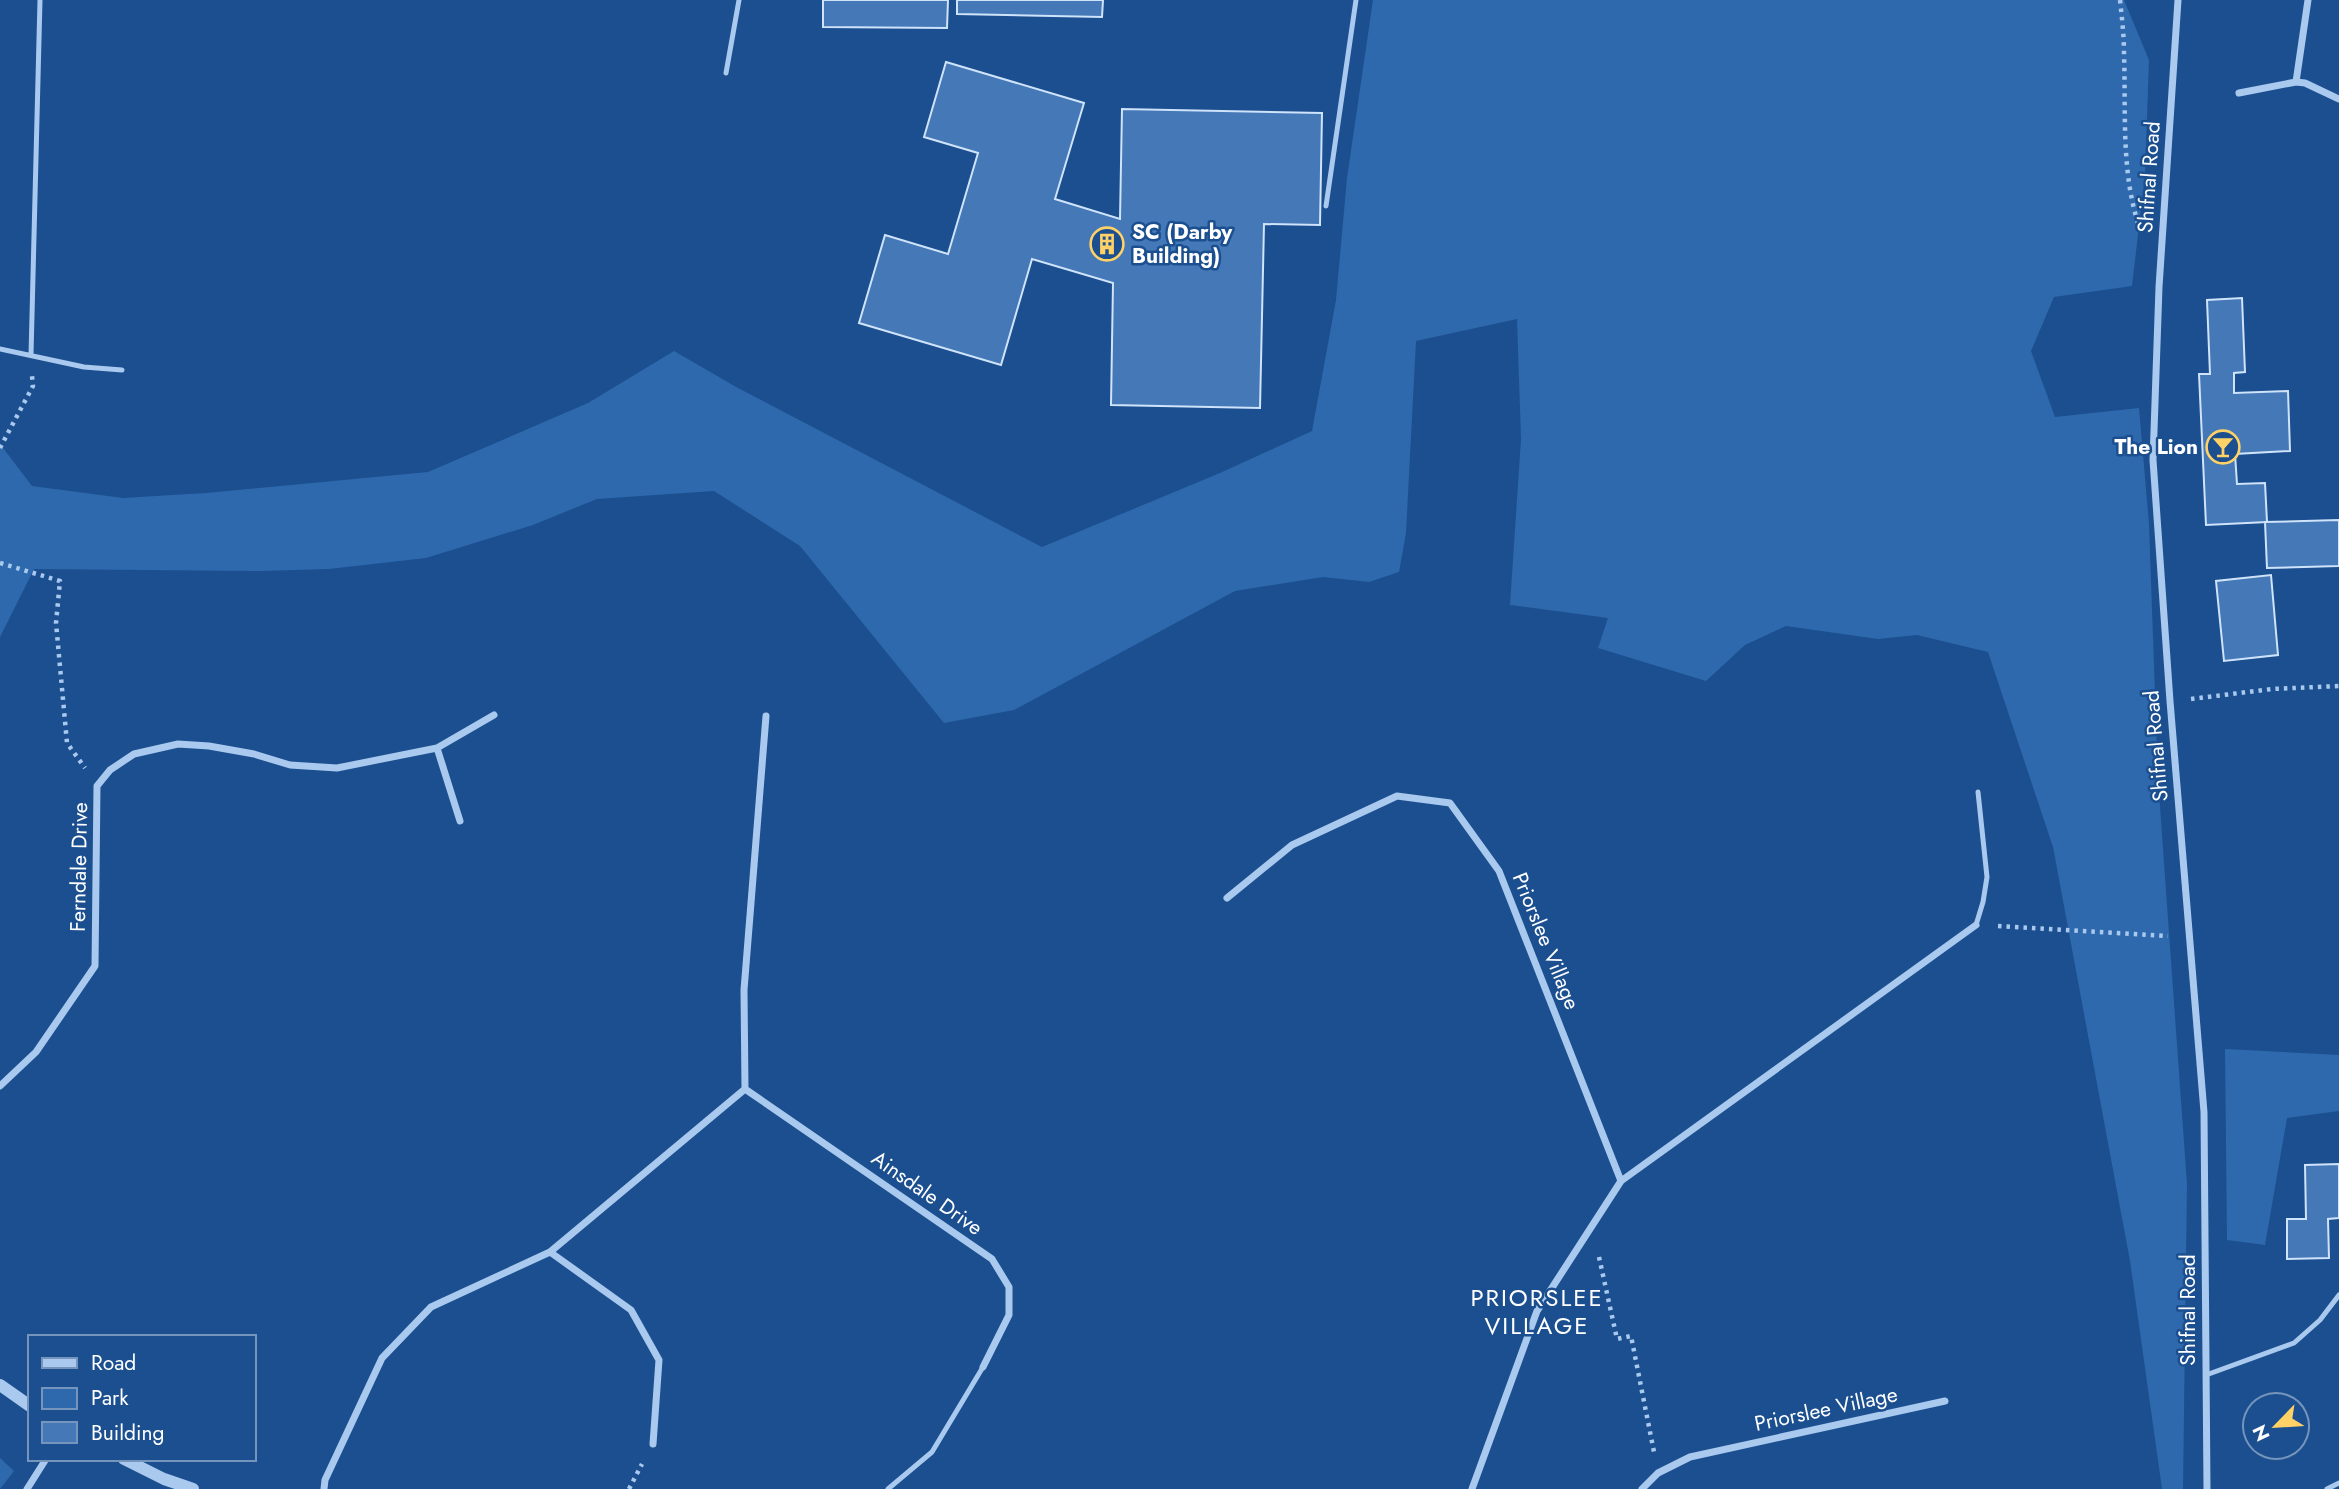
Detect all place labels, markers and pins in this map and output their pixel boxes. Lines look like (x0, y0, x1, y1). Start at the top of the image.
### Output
place label: SC (Darby Building) (1132, 217, 1233, 271)
building icon: SC (Darby Building) (1088, 225, 1126, 263)
bar icon: The Lion (2204, 428, 2242, 466)
place label: The Lion (2115, 432, 2198, 462)

